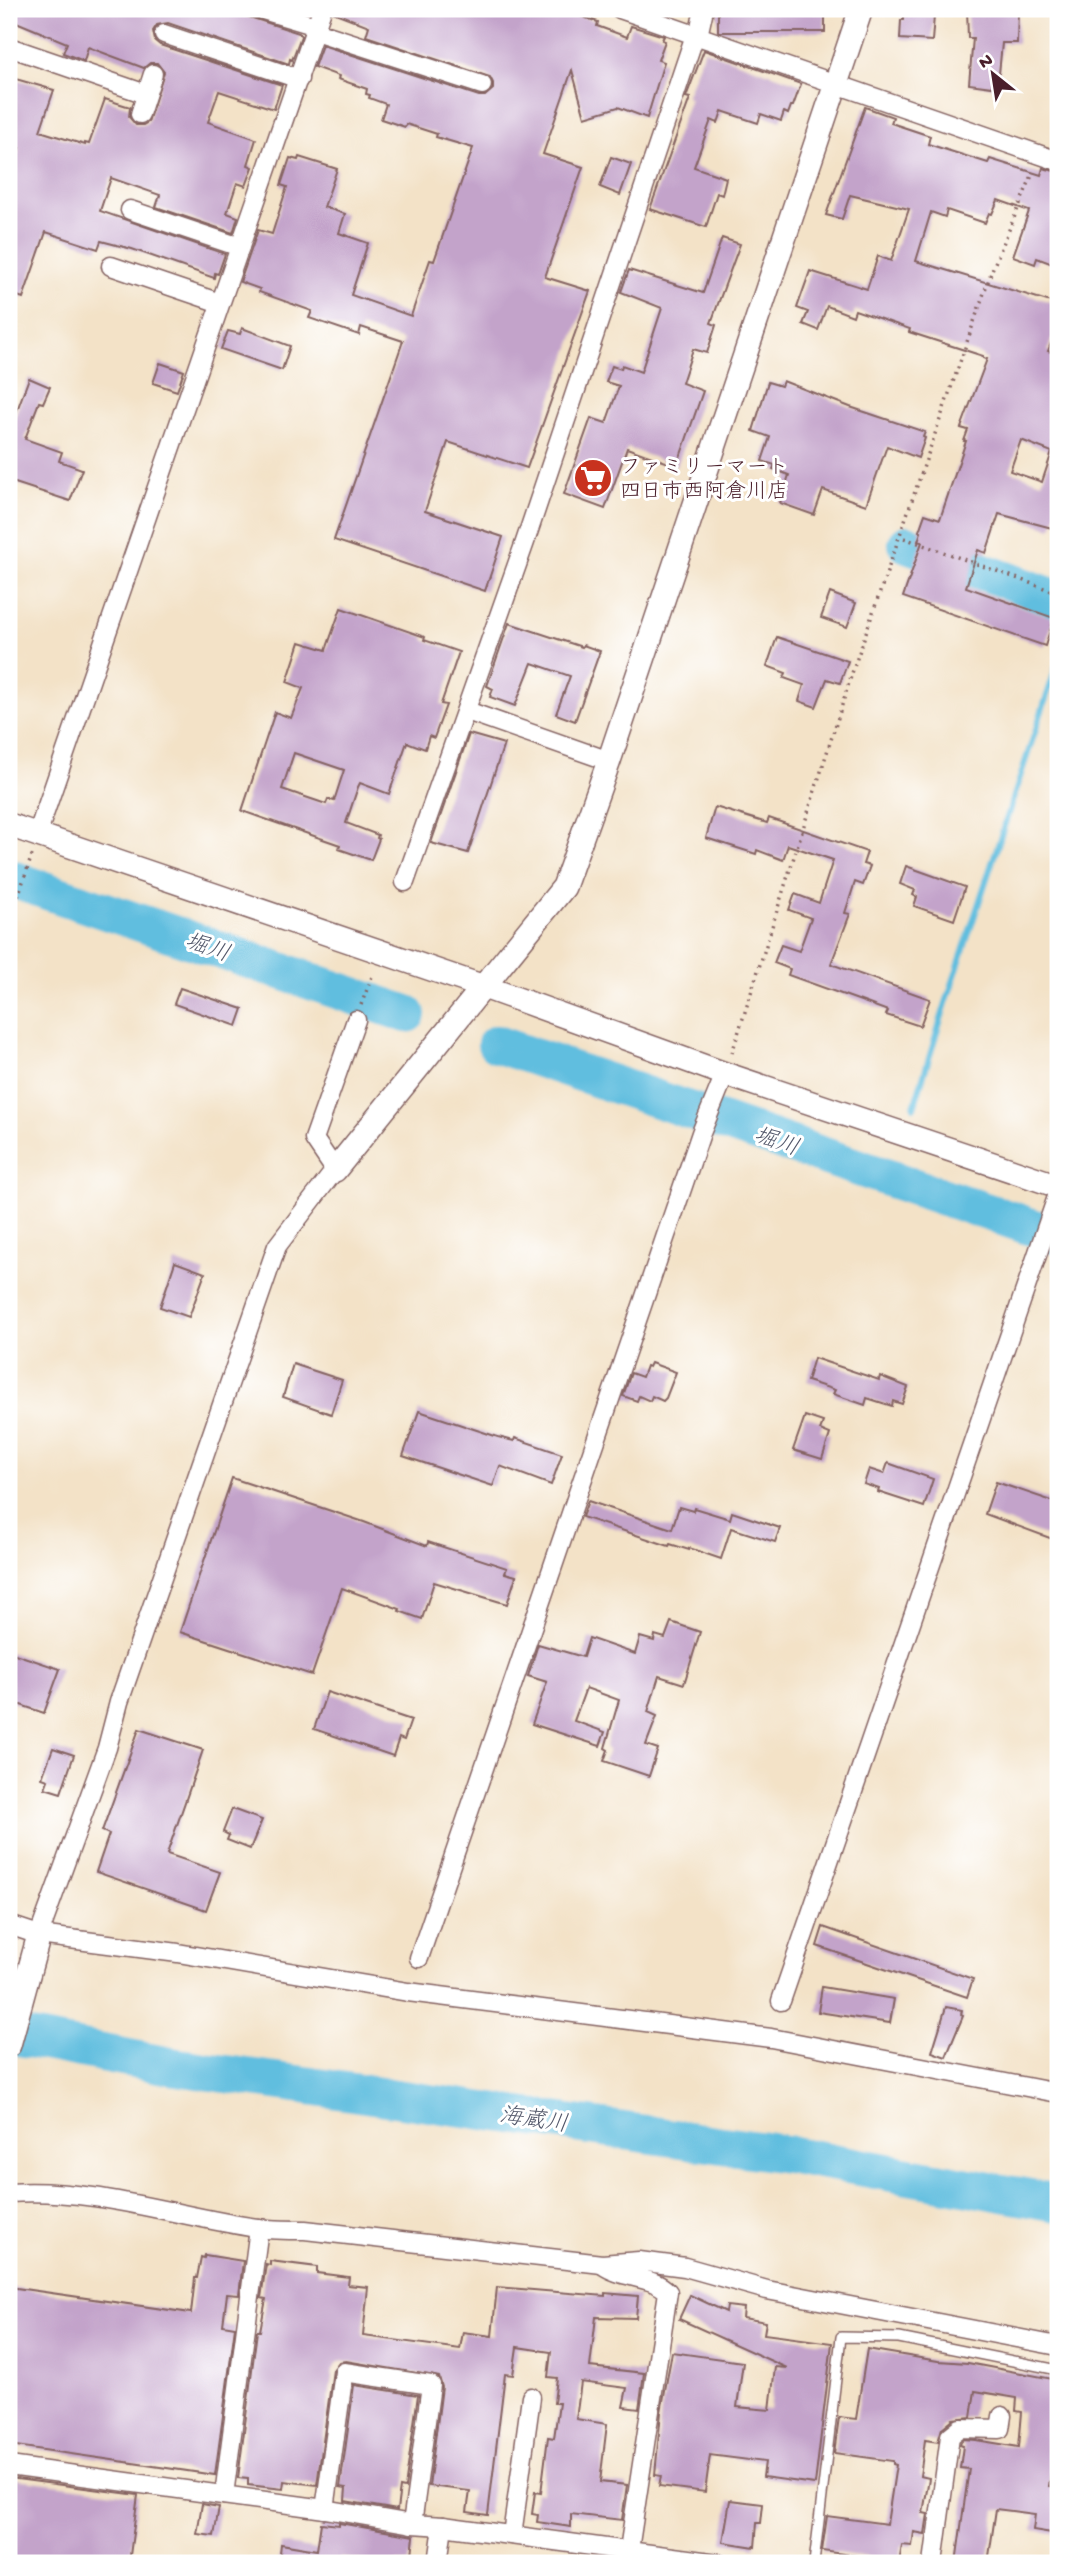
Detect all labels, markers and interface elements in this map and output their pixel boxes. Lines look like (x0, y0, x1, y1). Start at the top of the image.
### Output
north arrow (958, 38, 1028, 108)
text: N (975, 49, 997, 75)
supermarket icon: ファミリーマート 四日市西阿倉川店 (572, 457, 614, 499)
place label: ファミリーマート 四日市西阿倉川店 (620, 457, 788, 506)
water label: 堀川 (181, 929, 233, 970)
water label: 堀川 (750, 1123, 802, 1164)
water label: 海蔵川 (497, 2102, 570, 2140)

